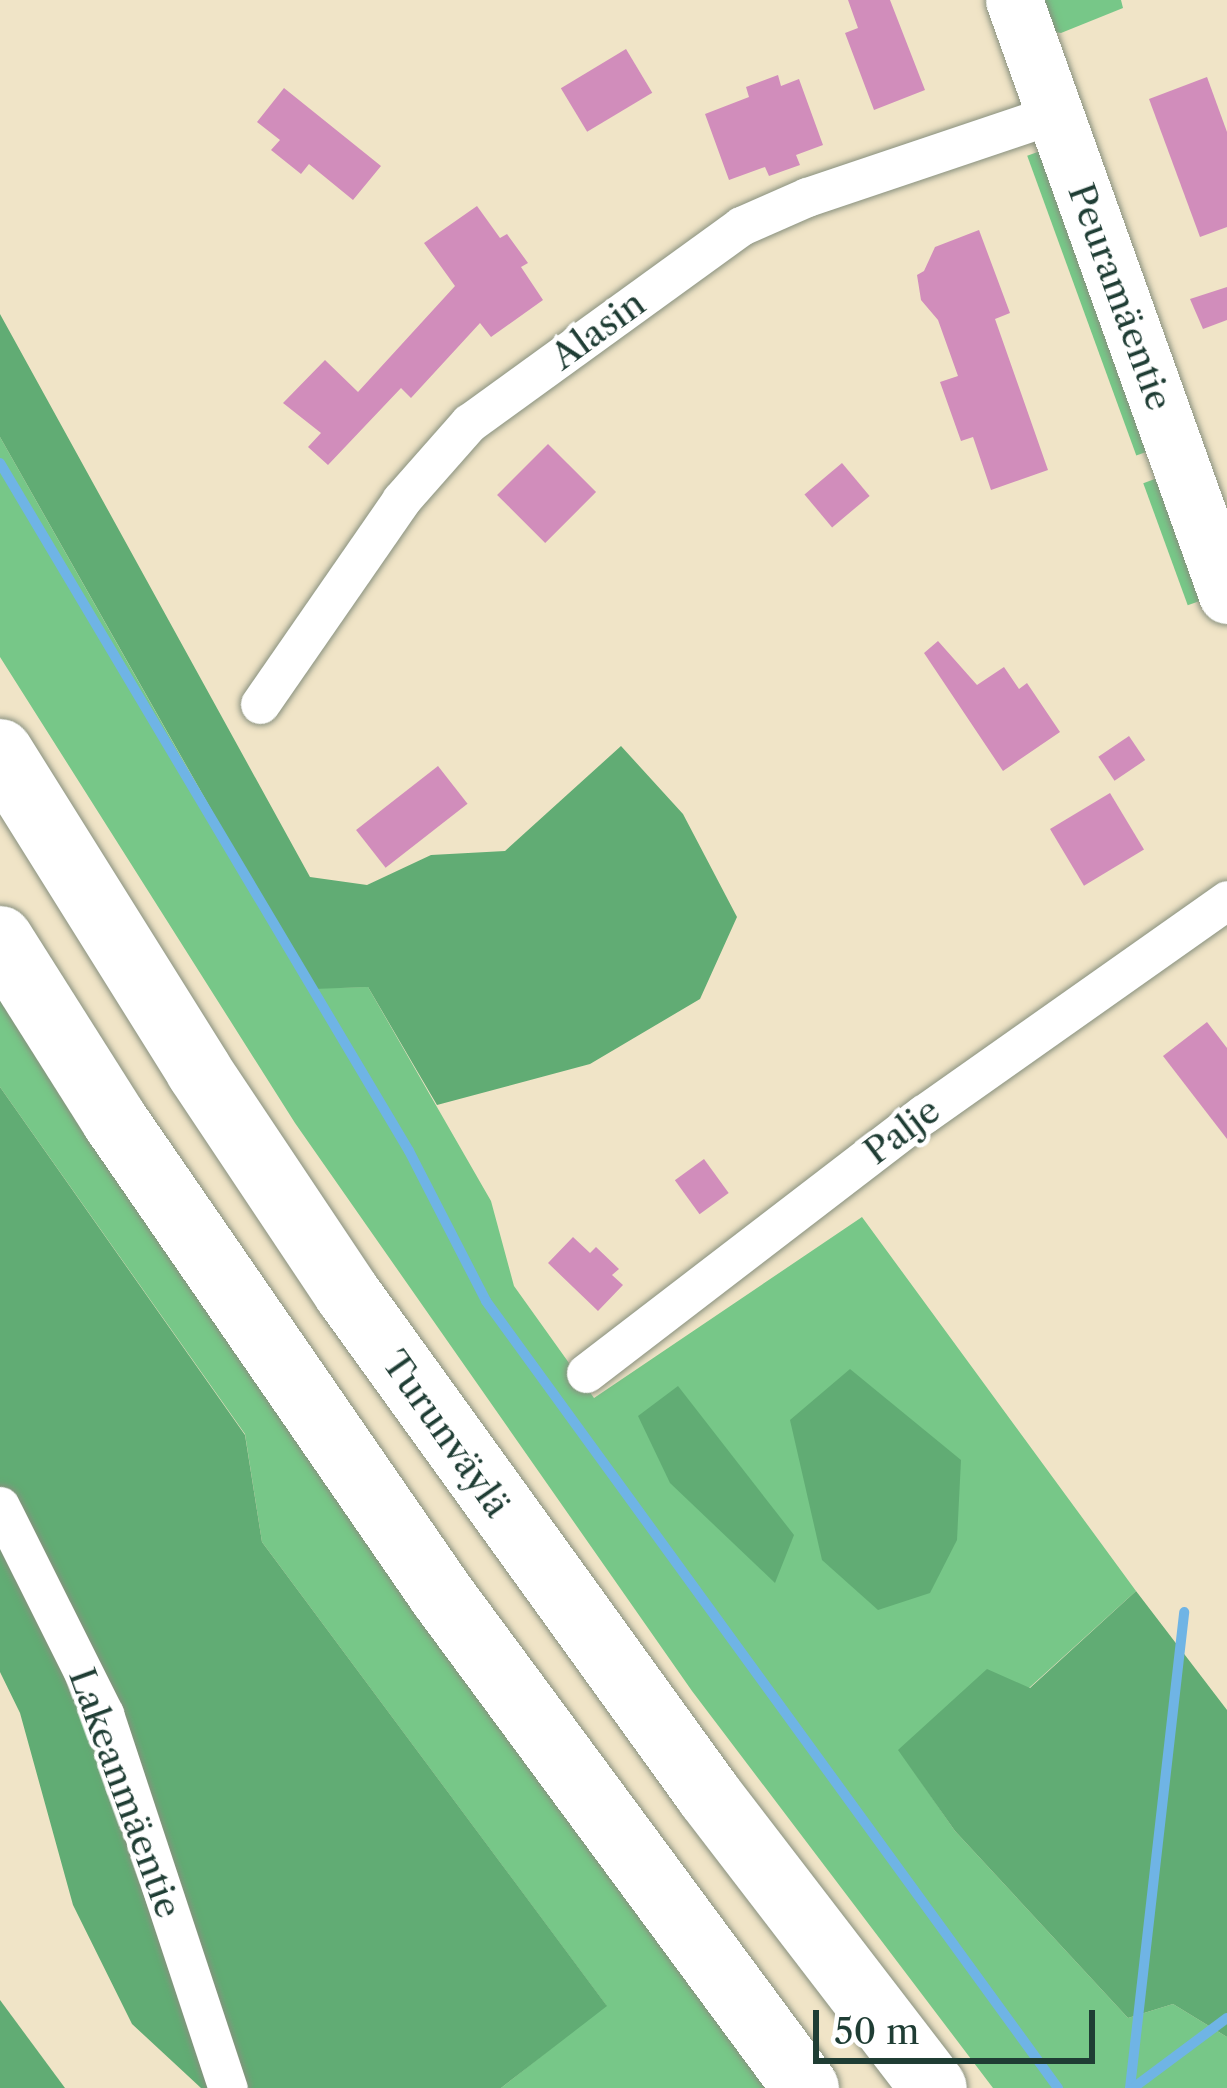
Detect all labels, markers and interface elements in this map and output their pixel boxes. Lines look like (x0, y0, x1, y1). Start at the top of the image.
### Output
street label: Peuramäentie (1059, 178, 1181, 416)
street label: Alasin (543, 282, 653, 378)
street label: Palje (856, 1089, 948, 1173)
street label: Turunväylä (373, 1343, 519, 1525)
street label: Lakeanmäentie (60, 1662, 190, 1924)
scale bar (819, 1986, 1101, 2060)
text: 50 m (834, 2009, 919, 2053)

